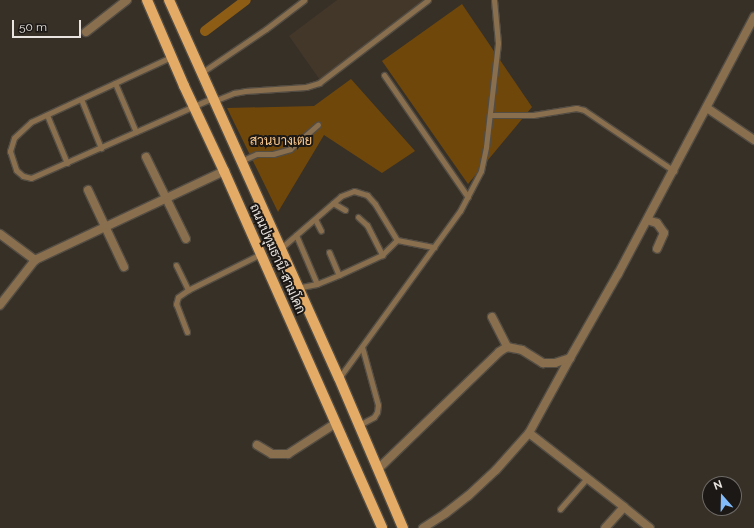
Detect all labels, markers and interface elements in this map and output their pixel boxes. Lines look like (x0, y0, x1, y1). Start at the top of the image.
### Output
scale bar (14, 12, 83, 38)
text: 50 m (19, 20, 47, 34)
park label: สวนบางเตย (250, 133, 312, 149)
street label: ถนนปทุมธานี-สามโคก (246, 202, 308, 316)
north arrow (702, 476, 742, 516)
text: N (712, 478, 724, 493)

